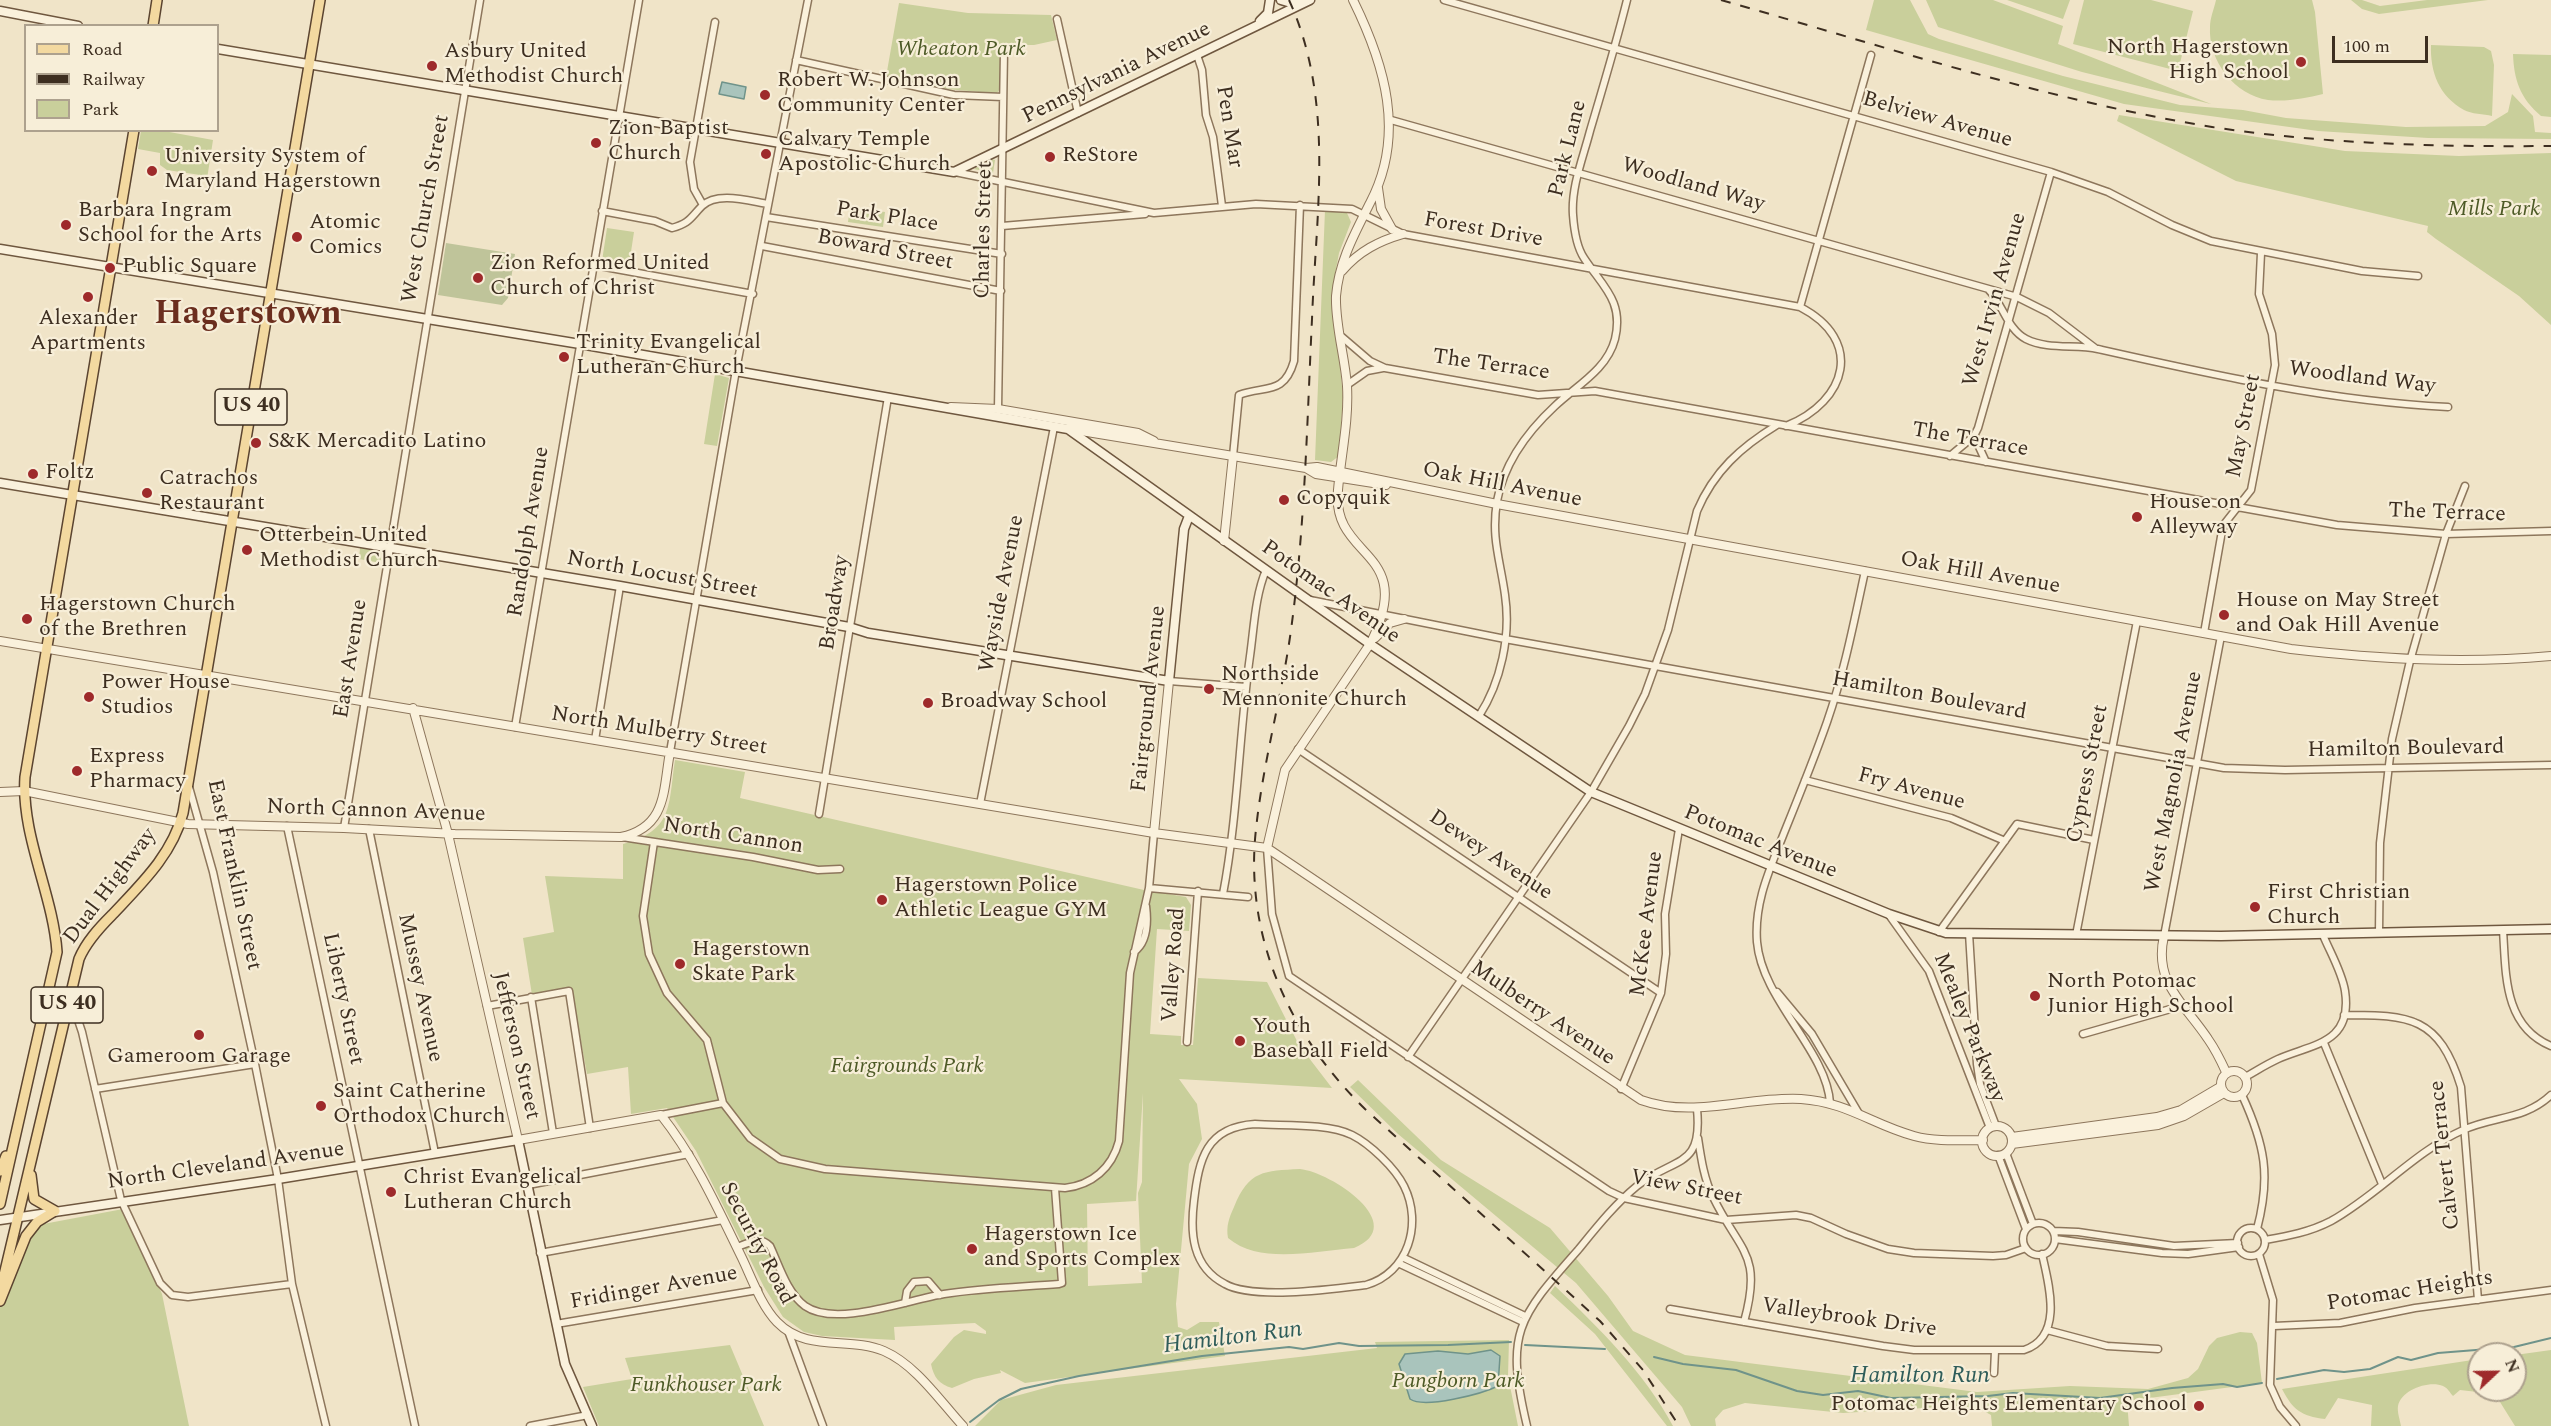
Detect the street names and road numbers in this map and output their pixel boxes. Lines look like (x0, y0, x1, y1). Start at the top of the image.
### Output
street label: Pennsylvania Avenue (1019, 17, 1215, 131)
street label: Pen Mar (1208, 84, 1248, 170)
street label: Belview Avenue (1859, 87, 2015, 155)
street label: Park Lane (1544, 98, 1594, 200)
street label: West Church Street (397, 113, 457, 305)
street label: Woodland Way (1618, 153, 1768, 219)
street label: Charles Street (971, 161, 999, 299)
street label: Park Place (834, 197, 940, 239)
street label: Forest Drive (1421, 208, 1545, 254)
street label: West Irvin Avenue (1958, 210, 2034, 390)
street label: Boward Street (815, 225, 955, 277)
street label: The Terrace (1431, 345, 1551, 387)
street label: Woodland Way (2287, 357, 2437, 401)
street label: May Street (2222, 372, 2268, 480)
road number: US 40 (215, 389, 287, 425)
street label: The Terrace (1910, 418, 2030, 464)
street label: Randolph Avenue (503, 445, 557, 619)
street label: Oak Hill Avenue (1420, 458, 1584, 514)
street label: The Terrace (2388, 499, 2506, 529)
street label: Wayside Avenue (975, 513, 1031, 675)
street label: Potomac Avenue (1256, 535, 1404, 651)
street label: North Locust Street (564, 546, 760, 606)
street label: Oak Hill Avenue (1898, 547, 2062, 601)
street label: Broadway (815, 554, 857, 652)
street label: East Avenue (330, 598, 374, 720)
street label: Fairground Avenue (1127, 604, 1173, 794)
street label: Hamilton Boulevard (1830, 667, 2028, 727)
street label: West Magnolia Avenue (2141, 669, 2209, 895)
street label: North Mulberry Street (549, 702, 769, 762)
street label: Cypress Street (2063, 703, 2115, 845)
street label: Hamilton Boulevard (2307, 735, 2505, 765)
street label: Fry Avenue (1854, 763, 1968, 817)
street label: East Franklin Street (200, 777, 266, 973)
street label: North Cannon Avenue (266, 795, 486, 829)
street label: Potomac Avenue (1679, 800, 1841, 886)
street label: Dewey Avenue (1423, 805, 1557, 907)
street label: North Cannon (661, 813, 805, 861)
street label: Dual Highway (59, 824, 163, 950)
street label: McKee Avenue (1626, 850, 1670, 998)
street label: Valley Road (1158, 907, 1192, 1023)
street label: Mussey Avenue (390, 911, 448, 1065)
street label: Liberty Street (315, 931, 369, 1067)
street label: Mealey Parkway (1926, 949, 2010, 1107)
street label: Mulberry Avenue (1465, 956, 1619, 1072)
street label: Jefferson Street (485, 970, 545, 1122)
road number: US 40 (31, 987, 103, 1023)
street label: Calvert Terrace (2425, 1079, 2467, 1231)
street label: North Cleveland Avenue (106, 1137, 346, 1197)
street label: View Street (1628, 1165, 1744, 1213)
street label: Security Road (713, 1178, 799, 1310)
street label: Fridinger Avenue (568, 1261, 740, 1317)
street label: Potomac Heights (2325, 1266, 2495, 1318)
street label: Valleybrook Drive (1760, 1294, 1938, 1344)

